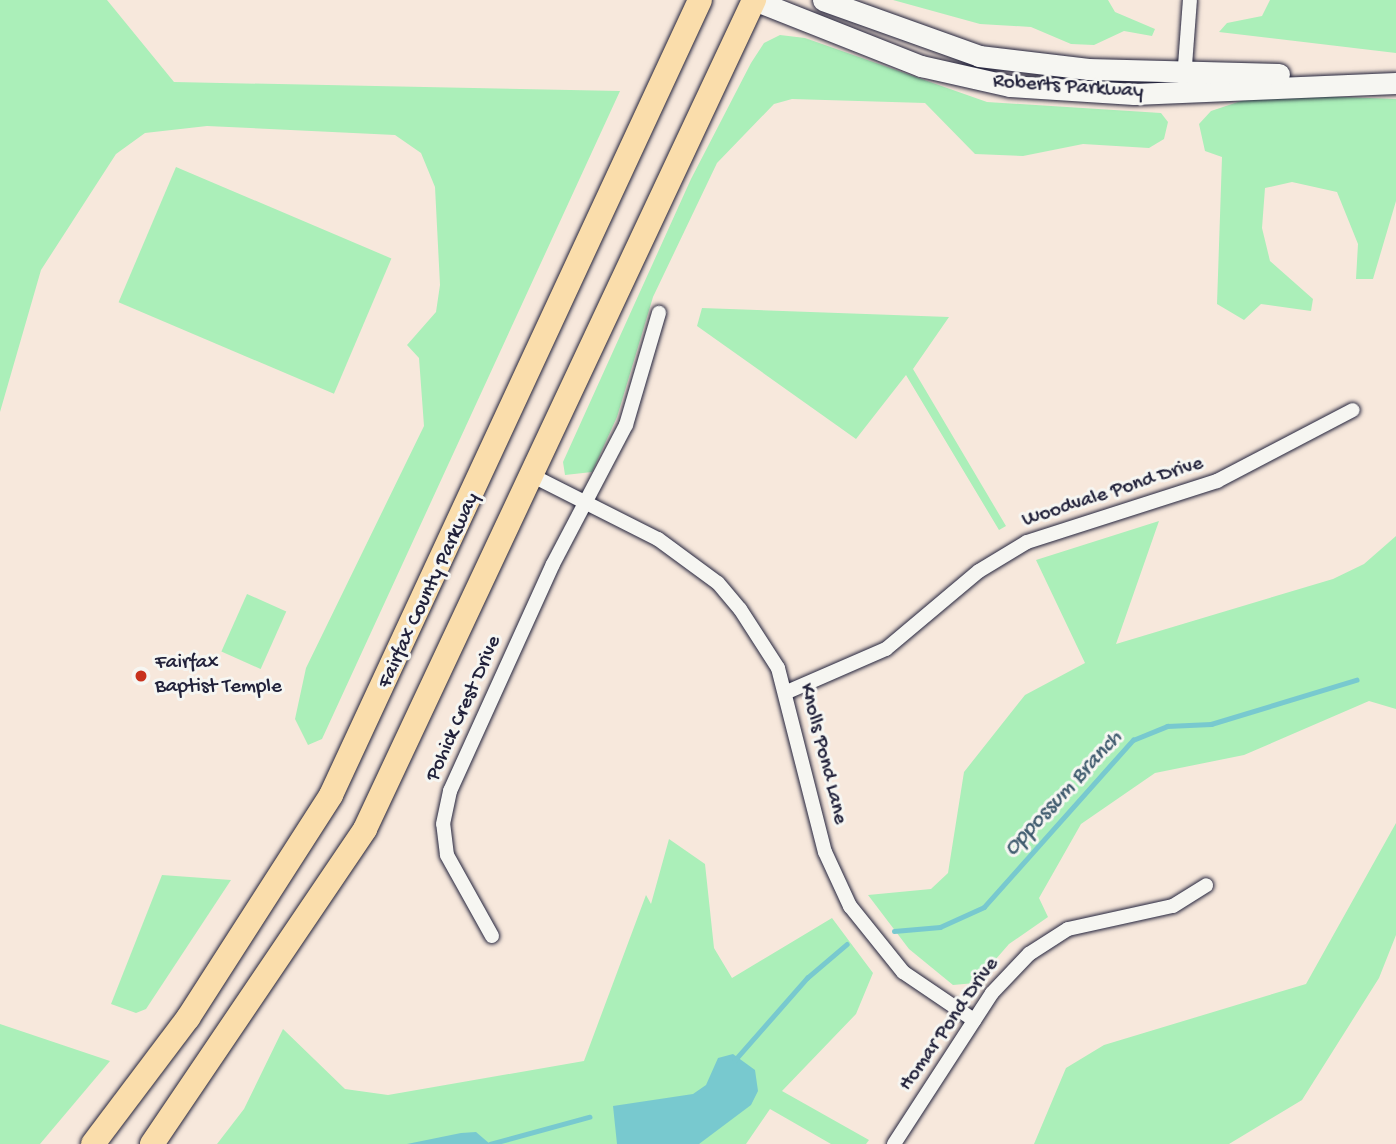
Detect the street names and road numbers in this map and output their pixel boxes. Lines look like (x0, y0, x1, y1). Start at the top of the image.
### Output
street label: Roberts Parkway (992, 70, 1144, 106)
street label: Woodvale Pond Drive (1019, 452, 1207, 534)
street label: Fairfax County Parkway (374, 489, 486, 693)
street label: Pohick Crest Drive (422, 632, 508, 786)
street label: Knolls Pond Lane (792, 681, 852, 827)
street label: Homar Pond Drive (895, 953, 1005, 1097)

